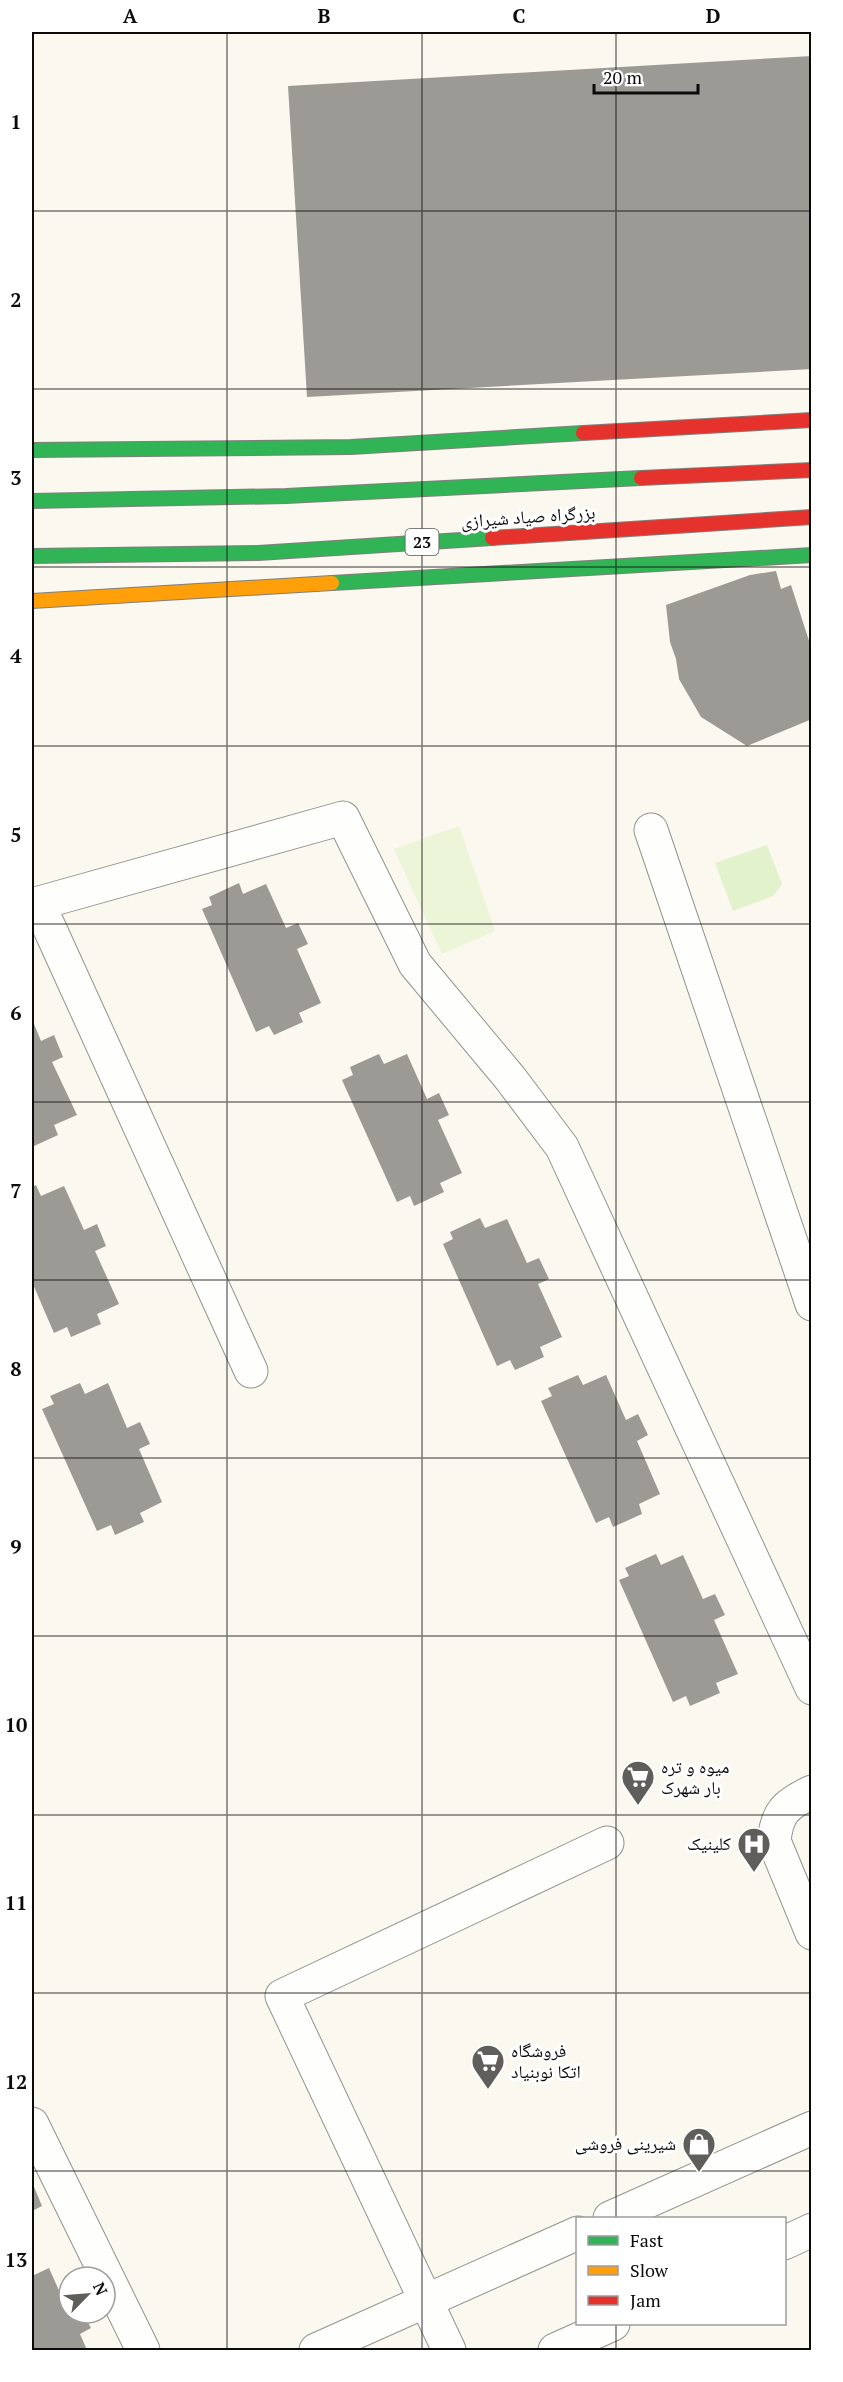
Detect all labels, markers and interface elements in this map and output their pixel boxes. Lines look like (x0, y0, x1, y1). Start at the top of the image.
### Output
text: A (123, 2, 138, 29)
text: B (318, 2, 331, 29)
text: C (512, 2, 526, 29)
text: D (706, 2, 720, 29)
scale bar (594, 57, 698, 95)
text: 20 m (603, 65, 643, 89)
text: 1 (10, 108, 22, 135)
text: 2 (10, 286, 22, 313)
text: 3 (10, 464, 22, 491)
street label: بزرگراه صیاد شیرازی (460, 499, 596, 533)
road number: 23 (406, 529, 438, 555)
text: 4 (10, 642, 22, 669)
text: 5 (10, 821, 22, 848)
text: 6 (10, 999, 22, 1026)
text: 7 (10, 1177, 22, 1204)
text: 8 (10, 1355, 22, 1382)
text: 9 (10, 1533, 22, 1560)
text: 10 (5, 1711, 27, 1738)
place label: میوه و تره بار شهرک (661, 1754, 729, 1799)
supermarket icon: میوه و تره بار شهرک (620, 1759, 656, 1806)
hospital icon: کلینیک (736, 1826, 772, 1873)
place label: کلینیک (687, 1831, 732, 1855)
text: 11 (5, 1889, 27, 1916)
place label: فروشگاه اتکا نوبنیاد (511, 2038, 581, 2083)
supermarket icon: فروشگاه اتکا نوبنیاد (470, 2043, 506, 2090)
text: 12 (5, 2068, 27, 2095)
shop icon: شیرینی فروشی (681, 2126, 717, 2173)
place label: شیرینی فروشی (575, 2131, 676, 2155)
legend (576, 2217, 786, 2325)
text: Fast (630, 2228, 664, 2252)
text: 13 (5, 2246, 27, 2273)
text: Slow (630, 2258, 669, 2282)
north arrow (57, 2265, 117, 2325)
text: N (88, 2279, 113, 2299)
text: Jam (630, 2288, 661, 2312)

